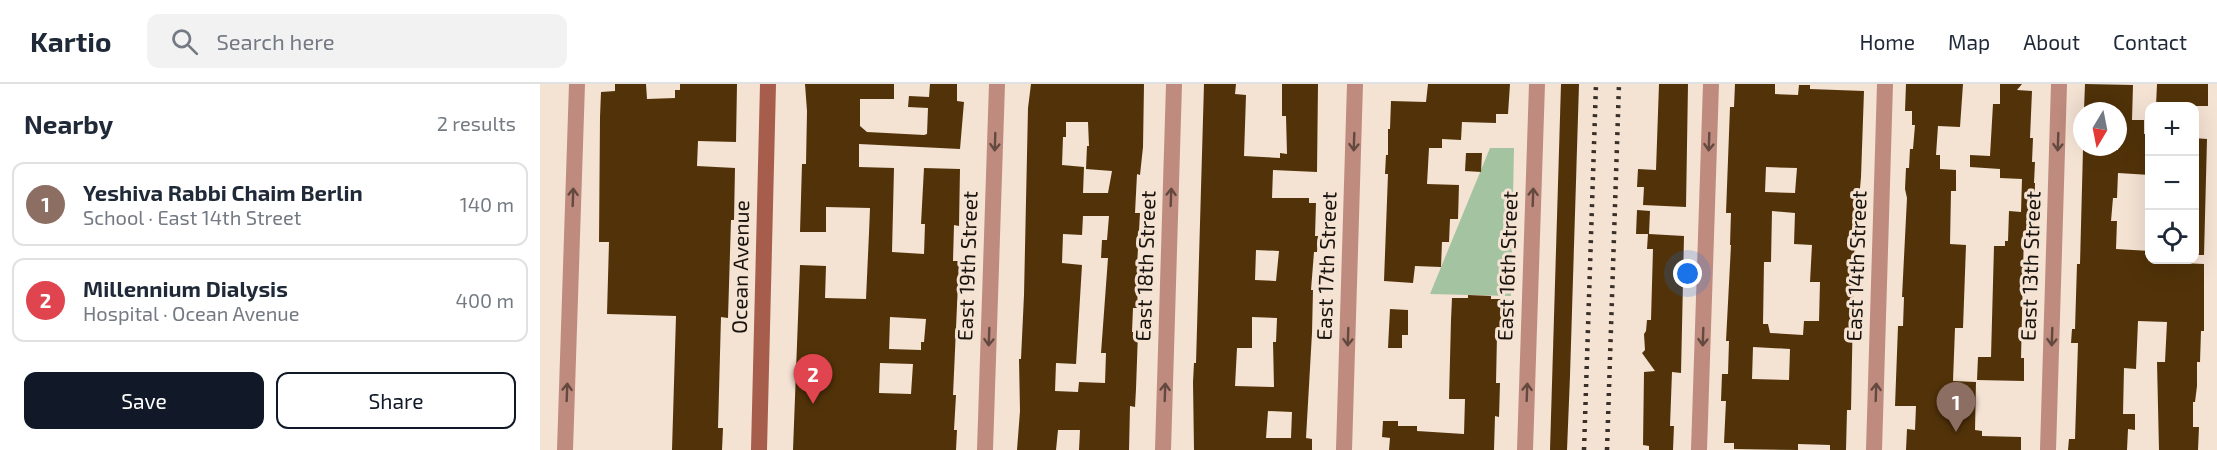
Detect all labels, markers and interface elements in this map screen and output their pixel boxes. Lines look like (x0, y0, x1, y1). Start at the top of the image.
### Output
search box (147, 14, 567, 68)
text: Kartio (30, 24, 111, 58)
icon: search (168, 25, 201, 58)
text: Search here (216, 28, 335, 54)
text: Home (1859, 29, 1915, 54)
text: Map (1948, 29, 1990, 54)
text: About (2023, 29, 2080, 54)
text: Contact (2113, 29, 2187, 54)
north arrow (2073, 102, 2127, 156)
map controls (2145, 102, 2199, 264)
button: + (2145, 102, 2199, 156)
text: Nearby (24, 108, 113, 139)
text: 2 results (437, 111, 516, 135)
one-way arrow (989, 132, 1001, 152)
one-way arrow (1348, 132, 1359, 152)
one-way arrow (1703, 132, 1715, 152)
one-way arrow (2052, 132, 2063, 152)
button: − (2145, 156, 2199, 210)
text: Yeshiva Rabbi Chaim Berlin (83, 179, 363, 205)
one-way arrow (568, 187, 579, 207)
one-way arrow (1165, 187, 1177, 207)
one-way arrow (1527, 187, 1539, 207)
street label: East 19th Street (951, 190, 982, 341)
street label: East 18th Street (1129, 190, 1160, 342)
street label: East 16th Street (1491, 190, 1522, 341)
street label: East 14th Street (1840, 190, 1871, 342)
street label: East 17th Street (1310, 191, 1341, 341)
street label: East 13th Street (2014, 191, 2045, 341)
text: 1 (41, 192, 50, 216)
text: 140 m (460, 192, 514, 216)
street label: Ocean Avenue (726, 200, 753, 334)
text: School · East 14th Street (83, 205, 301, 229)
button: locate (2145, 210, 2199, 264)
your location (1673, 259, 1702, 288)
text: Millennium Dialysis (83, 275, 288, 301)
text: 2 (40, 288, 51, 312)
text: 400 m (456, 288, 514, 312)
text: Hospital · Ocean Avenue (83, 301, 299, 325)
one-way arrow (983, 327, 994, 347)
one-way arrow (1342, 327, 1353, 347)
one-way arrow (1697, 327, 1708, 347)
one-way arrow (2046, 327, 2057, 347)
pin: 2 (794, 354, 832, 404)
button: Save (24, 372, 264, 429)
button: Share (276, 372, 516, 429)
one-way arrow (561, 382, 573, 402)
one-way arrow (1159, 382, 1171, 402)
one-way arrow (1521, 382, 1533, 402)
one-way arrow (1870, 382, 1881, 402)
pin: 1 (1936, 382, 1976, 432)

